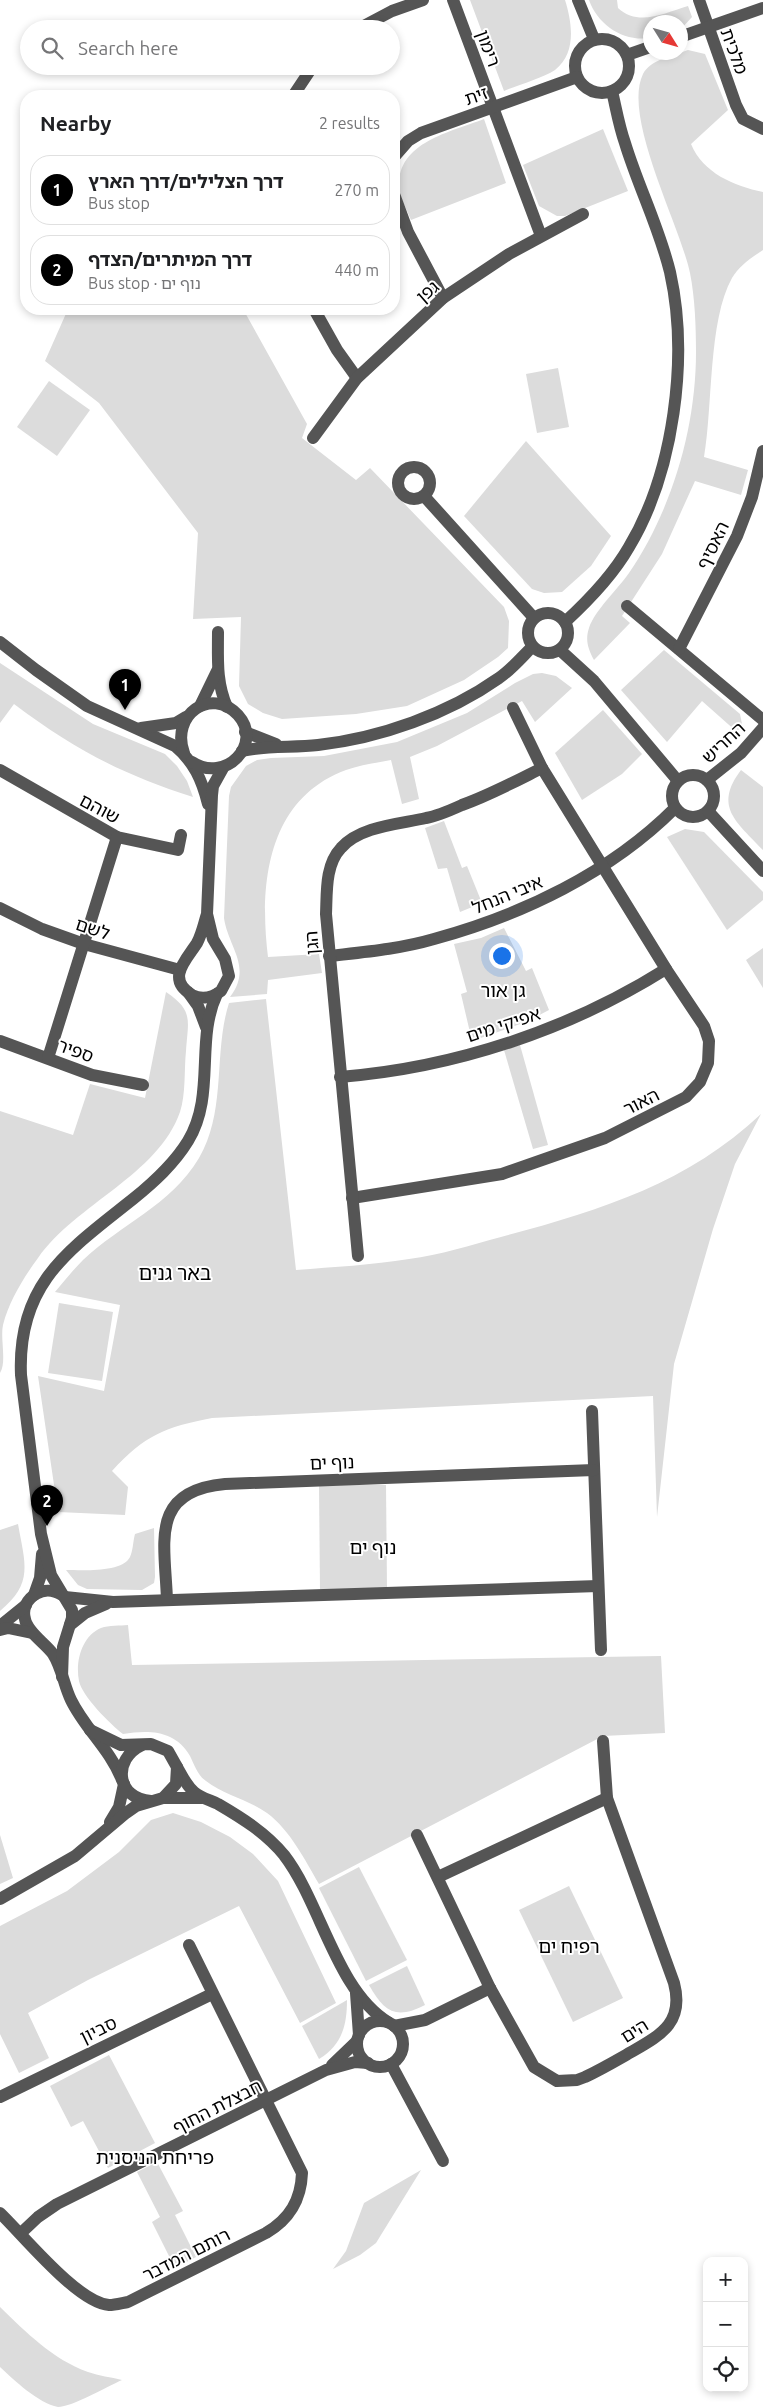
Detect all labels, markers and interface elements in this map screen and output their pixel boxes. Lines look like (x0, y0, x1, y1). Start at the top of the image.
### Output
north arrow (643, 15, 688, 60)
search box (20, 20, 400, 75)
street label: מלכית (718, 25, 753, 77)
street label: רימון (473, 27, 505, 69)
icon: search (38, 34, 66, 62)
text: Search here (78, 37, 178, 59)
street label: זית (462, 82, 490, 108)
text: Nearby (40, 111, 111, 135)
text: 2 results (319, 114, 380, 132)
text: דרך הצלילים/דרך הארץ (88, 170, 284, 192)
text: 1 (52, 181, 62, 199)
text: 270 m (334, 181, 379, 199)
text: Bus stop (88, 194, 150, 212)
text: דרך המיתרים/הצדף (88, 248, 252, 270)
text: 2 (52, 261, 62, 279)
text: 440 m (334, 261, 379, 279)
text: Bus stop · נוף ים (88, 274, 201, 292)
street label: גפן (412, 276, 442, 306)
street label: האסיף (692, 518, 732, 572)
pin: 1 (109, 669, 141, 710)
street label: החריש (698, 717, 748, 767)
street label: שוהם (77, 789, 123, 827)
street label: איבי הנחל (469, 871, 545, 917)
street label: לשם (73, 913, 113, 943)
street label: הגן (300, 930, 322, 956)
your location (489, 943, 515, 969)
district label: גן אור (480, 979, 526, 1001)
street label: אפיקי מים (463, 1003, 543, 1045)
street label: ספיר (55, 1034, 97, 1066)
street label: האור (620, 1084, 662, 1118)
district label: באר גנים (139, 1261, 211, 1284)
street label: נוף ים (309, 1451, 355, 1473)
pin: 2 (31, 1485, 63, 1526)
district label: נוף ים (349, 1536, 397, 1558)
district label: רפיח ים (538, 1935, 600, 1957)
street label: סביון (76, 2012, 120, 2046)
street label: הים (617, 2014, 651, 2046)
street label: חבצלת החוף (169, 2075, 265, 2137)
district label: פריחת הניסנית (96, 2146, 214, 2168)
street label: רותם המדבר (139, 2224, 233, 2284)
map controls (703, 2257, 748, 2392)
button: + (703, 2257, 748, 2302)
button: − (703, 2302, 748, 2347)
button: locate (703, 2347, 748, 2392)

